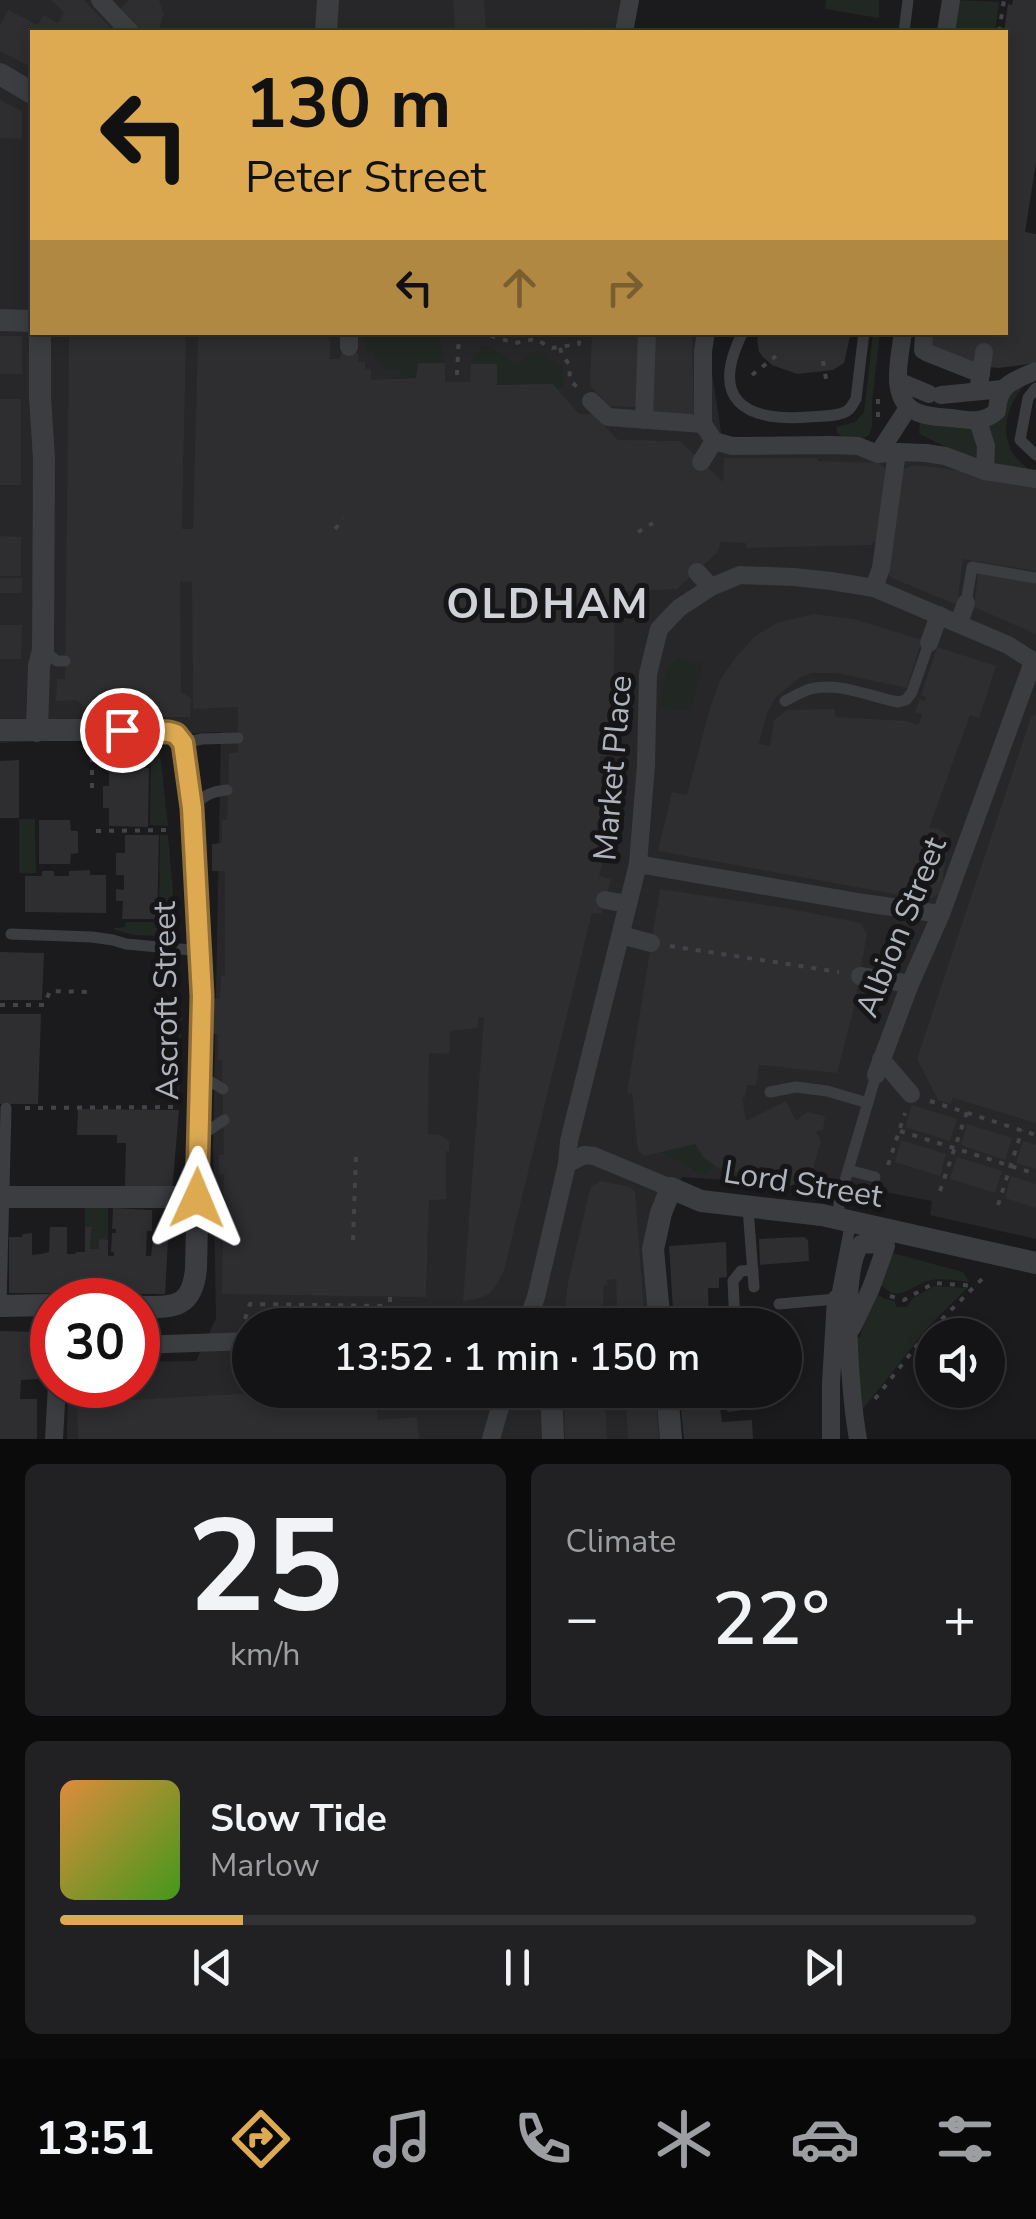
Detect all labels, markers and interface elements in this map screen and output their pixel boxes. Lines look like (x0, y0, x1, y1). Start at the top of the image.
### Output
text: 130 m (245, 56, 451, 152)
icon: left (80, 70, 210, 200)
text: Peter Street (245, 147, 486, 208)
icon: left (387, 260, 442, 315)
icon: ahead (492, 260, 547, 315)
icon: right (597, 260, 652, 315)
district label: OLDHAM (446, 576, 650, 633)
street label: Market Place (583, 673, 643, 863)
pin (80, 688, 165, 773)
icon: arrive (95, 703, 150, 758)
street label: Albion Street (845, 830, 957, 1023)
street label: Ascroft Street (143, 900, 189, 1101)
position arrow (145, 1146, 249, 1250)
street label: Lord Street (720, 1150, 886, 1218)
speed limit sign: 30 (30, 1278, 160, 1408)
map controls (915, 1318, 1005, 1408)
button: sound (915, 1318, 1005, 1408)
text: 13:52 · 1 min · 150 m (334, 1332, 700, 1383)
text: 25 (187, 1479, 343, 1656)
text: Climate (566, 1520, 676, 1563)
text: 22° (712, 1568, 830, 1670)
text: − (566, 1581, 599, 1656)
text: + (943, 1581, 976, 1656)
text: km/h (230, 1633, 301, 1676)
text: Slow Tide (210, 1793, 387, 1844)
text: Marlow (210, 1844, 320, 1887)
icon: previous (185, 1940, 240, 1995)
icon: pause (490, 1940, 545, 1995)
icon: next (796, 1940, 851, 1995)
icon: directions (226, 2104, 296, 2174)
icon: music (367, 2104, 437, 2174)
icon: phone (508, 2104, 578, 2174)
icon: climate (649, 2104, 719, 2174)
icon: car (790, 2104, 860, 2174)
icon: filters (930, 2104, 1000, 2174)
text: 13:51 (35, 2109, 155, 2170)

